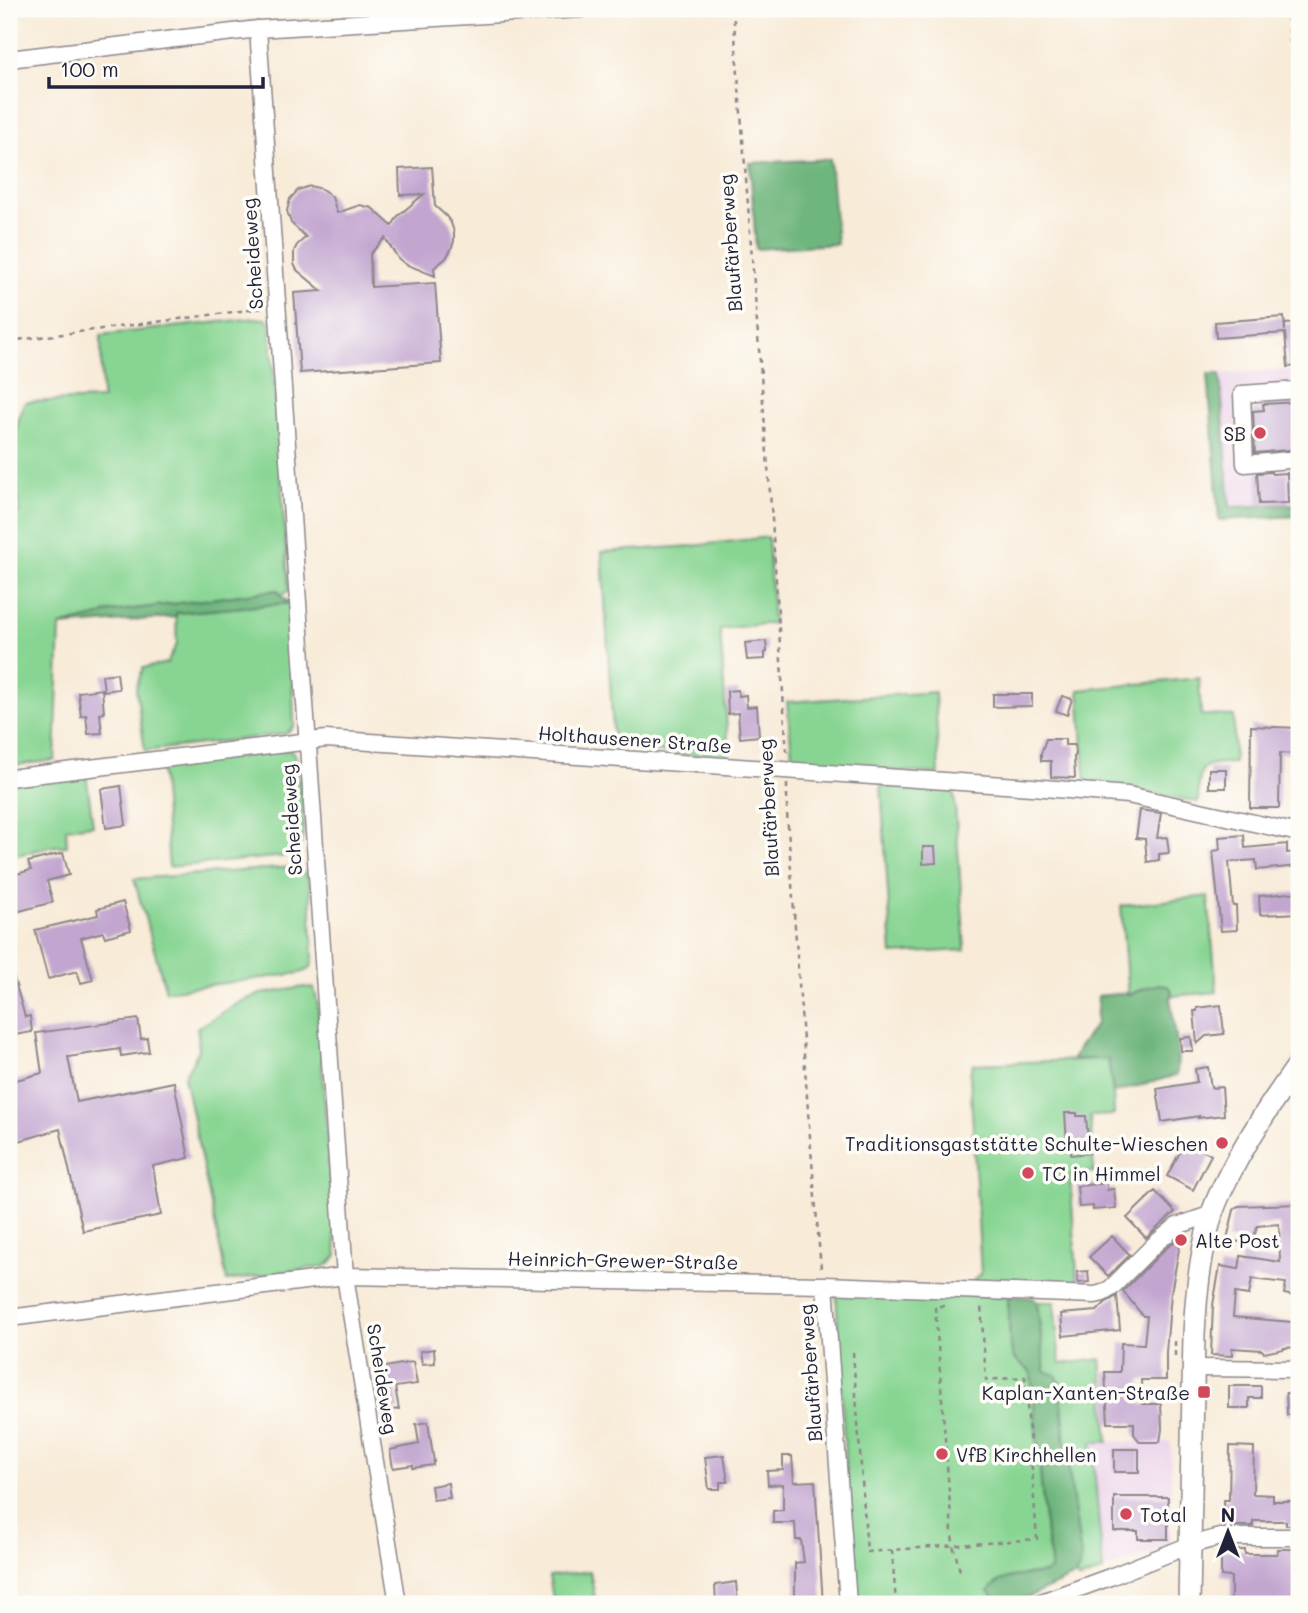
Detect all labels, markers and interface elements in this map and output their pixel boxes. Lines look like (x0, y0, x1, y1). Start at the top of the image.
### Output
scale bar (49, 46, 262, 90)
text: 100 m (60, 55, 119, 82)
street label: Blaufärberweg (713, 173, 747, 313)
street label: Scheideweg (236, 198, 268, 310)
place label: SB (1224, 421, 1246, 446)
marker: SB (1252, 425, 1268, 441)
street label: Holthausener Straße (537, 720, 733, 758)
street label: Blaufärberweg (752, 739, 784, 877)
street label: Scheideweg (275, 764, 307, 876)
place label: Traditionsgaststätte Schulte-Wieschen (845, 1131, 1208, 1156)
marker: Traditionsgaststätte Schulte-Wieschen (1214, 1135, 1230, 1151)
place label: TC in Himmel (1042, 1161, 1161, 1186)
marker: TC in Himmel (1020, 1165, 1036, 1181)
place label: Alte Post (1195, 1228, 1280, 1253)
marker: Alte Post (1173, 1232, 1189, 1248)
street label: Heinrich-Grewer-Straße (508, 1245, 738, 1275)
street label: Blaufärberweg (793, 1303, 827, 1443)
street label: Scheideweg (362, 1322, 404, 1436)
place label: Kaplan-Xanten-Straße (982, 1380, 1190, 1405)
marker: Kaplan-Xanten-Straße (1196, 1384, 1212, 1400)
place label: VfB Kirchhellen (956, 1442, 1097, 1467)
marker: VfB Kirchhellen (934, 1446, 950, 1462)
north arrow (1192, 1498, 1262, 1568)
place label: Total (1140, 1502, 1187, 1527)
text: N (1221, 1502, 1235, 1527)
marker: Total (1118, 1506, 1134, 1522)

